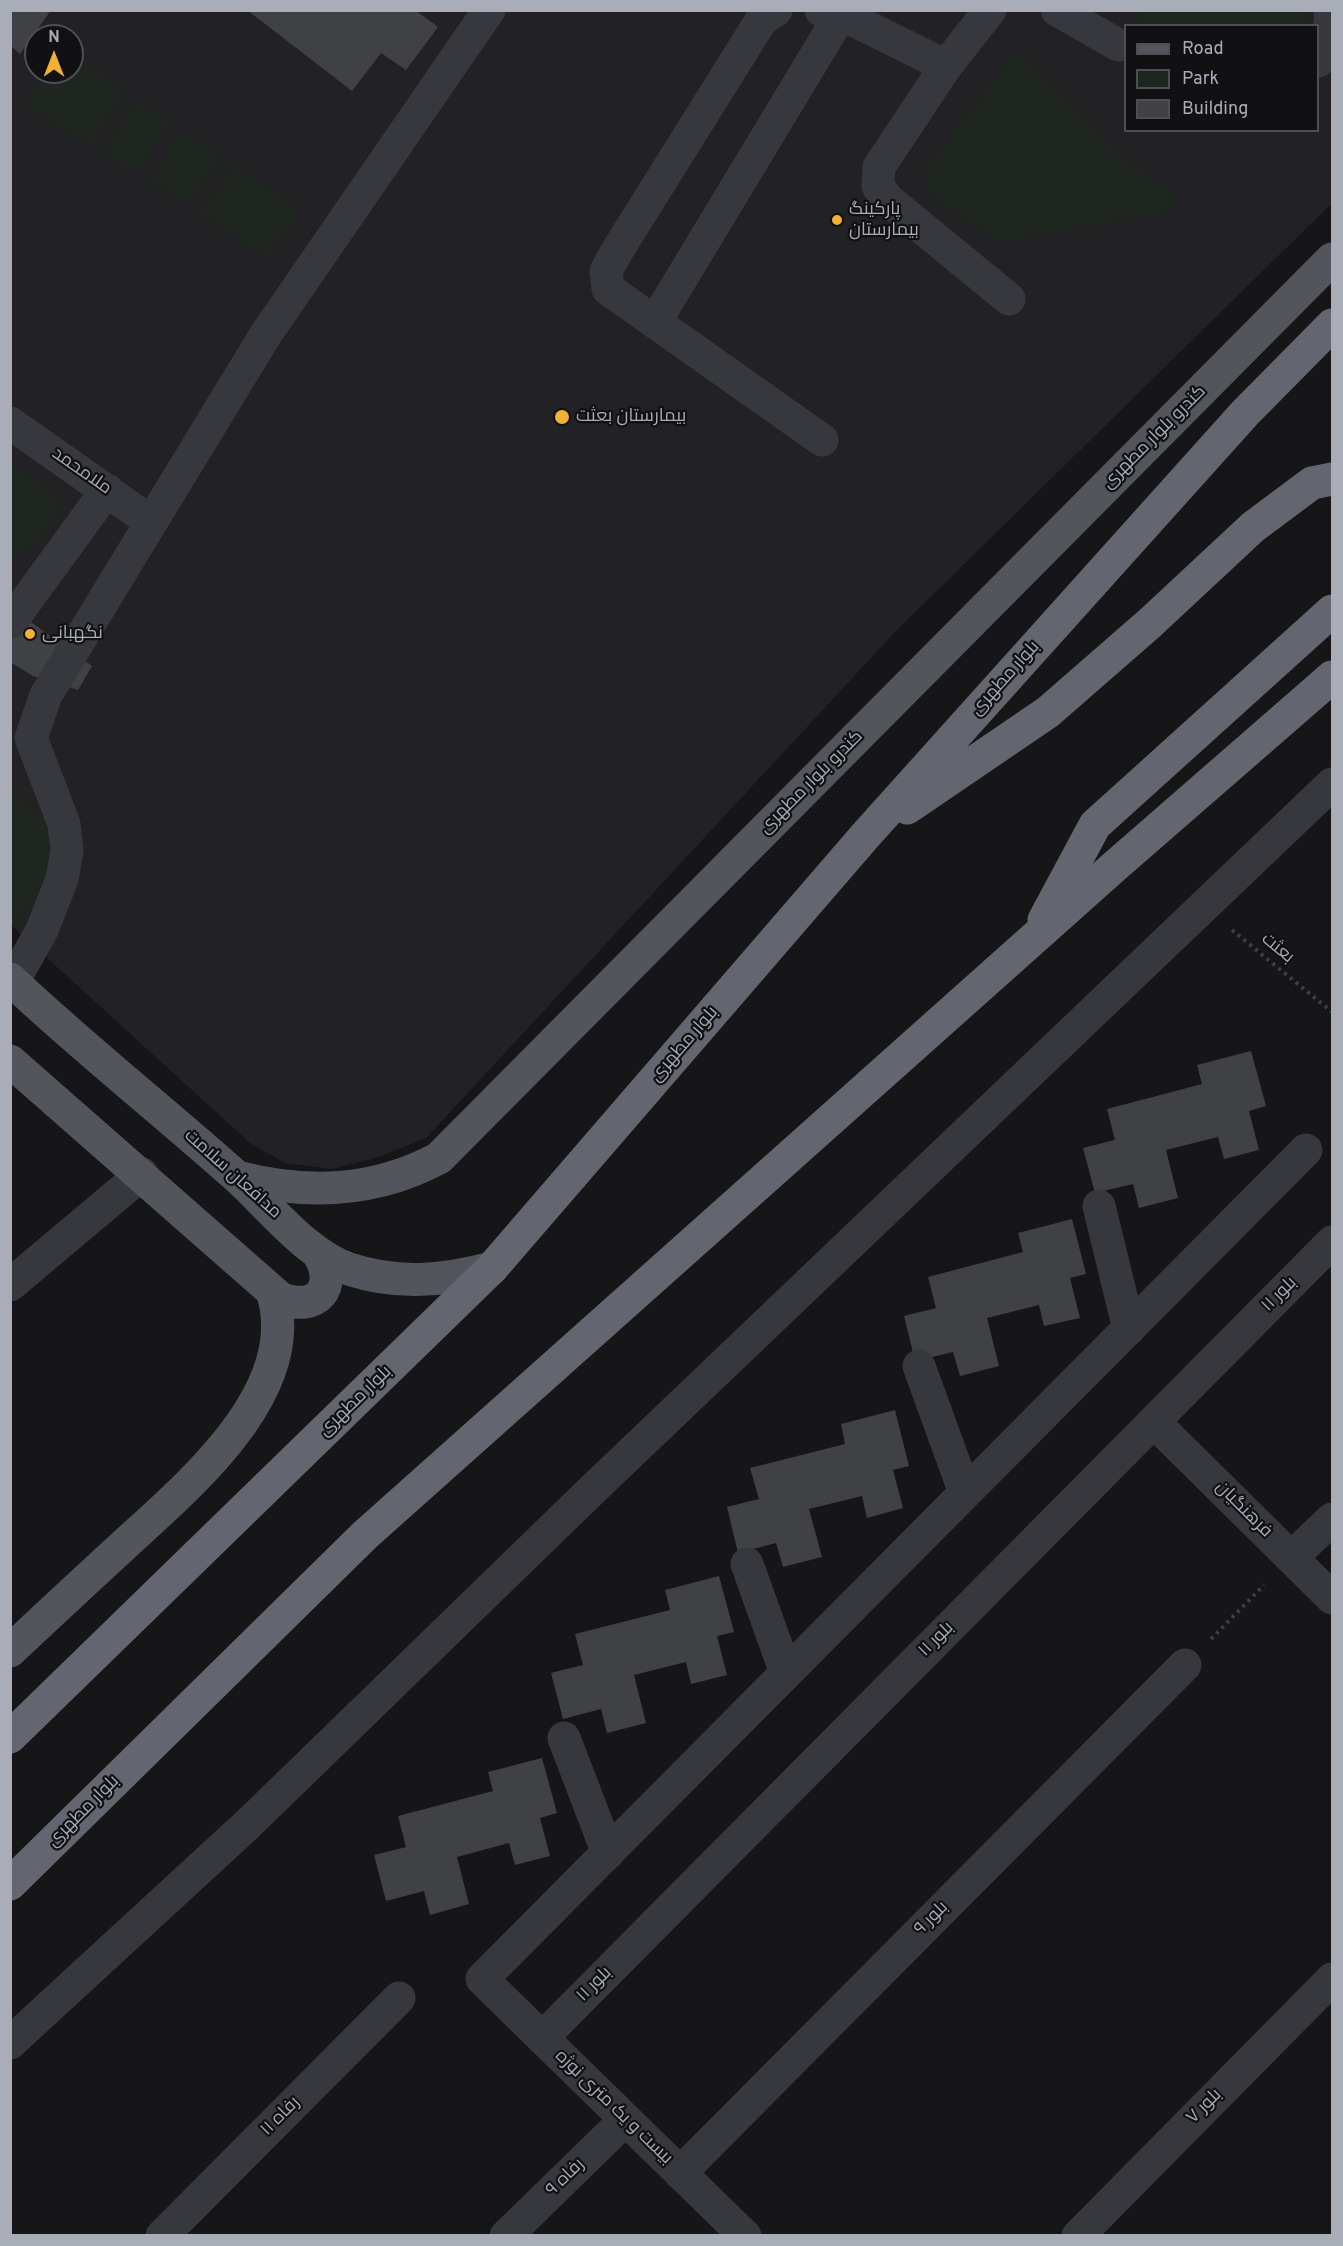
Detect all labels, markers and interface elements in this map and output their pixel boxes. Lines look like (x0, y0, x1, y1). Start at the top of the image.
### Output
north arrow (24, 24, 84, 84)
legend (1124, 24, 1319, 132)
text: N (48, 28, 60, 48)
text: Road (1182, 38, 1224, 61)
text: Park (1182, 68, 1219, 91)
text: Building (1182, 98, 1248, 121)
place label: پارکینگ بیمارستان (849, 199, 919, 242)
marker: پارکینگ بیمارستان (830, 213, 844, 227)
street label: کندرو بلوار مطهری (1099, 382, 1211, 494)
place label: بیمارستان بعثت (576, 406, 686, 428)
marker: بیمارستان بعثت (553, 408, 571, 426)
street label: ملامحمد (47, 444, 115, 500)
place label: نگهبانی (42, 623, 103, 645)
marker: نگهبانی (23, 627, 37, 641)
street label: بلوار مطهری (967, 637, 1045, 721)
street label: کندرو بلوار مطهری (756, 727, 868, 839)
street label: بعثت (1256, 929, 1298, 969)
street label: بلوار مطهری (646, 1003, 724, 1087)
street label: مدافعان سلامت (179, 1126, 285, 1224)
street label: بلور ۱۱ (1258, 1273, 1302, 1317)
street label: بلوار مطهری (315, 1362, 397, 1442)
street label: فرهنگیان (1210, 1477, 1276, 1543)
street label: بلور ۱۱ (915, 1618, 959, 1662)
street label: بلوار مطهری (43, 1771, 125, 1853)
street label: بلور ۹ (911, 1898, 953, 1940)
street label: بلور ۱۱ (573, 1963, 617, 2007)
street label: بیست و یک متری نوژه (550, 2046, 676, 2170)
street label: بلور ۷ (1183, 2085, 1227, 2129)
street label: رفاه ۱۱ (257, 2093, 305, 2141)
street label: رفاه ۹ (542, 2155, 590, 2201)

